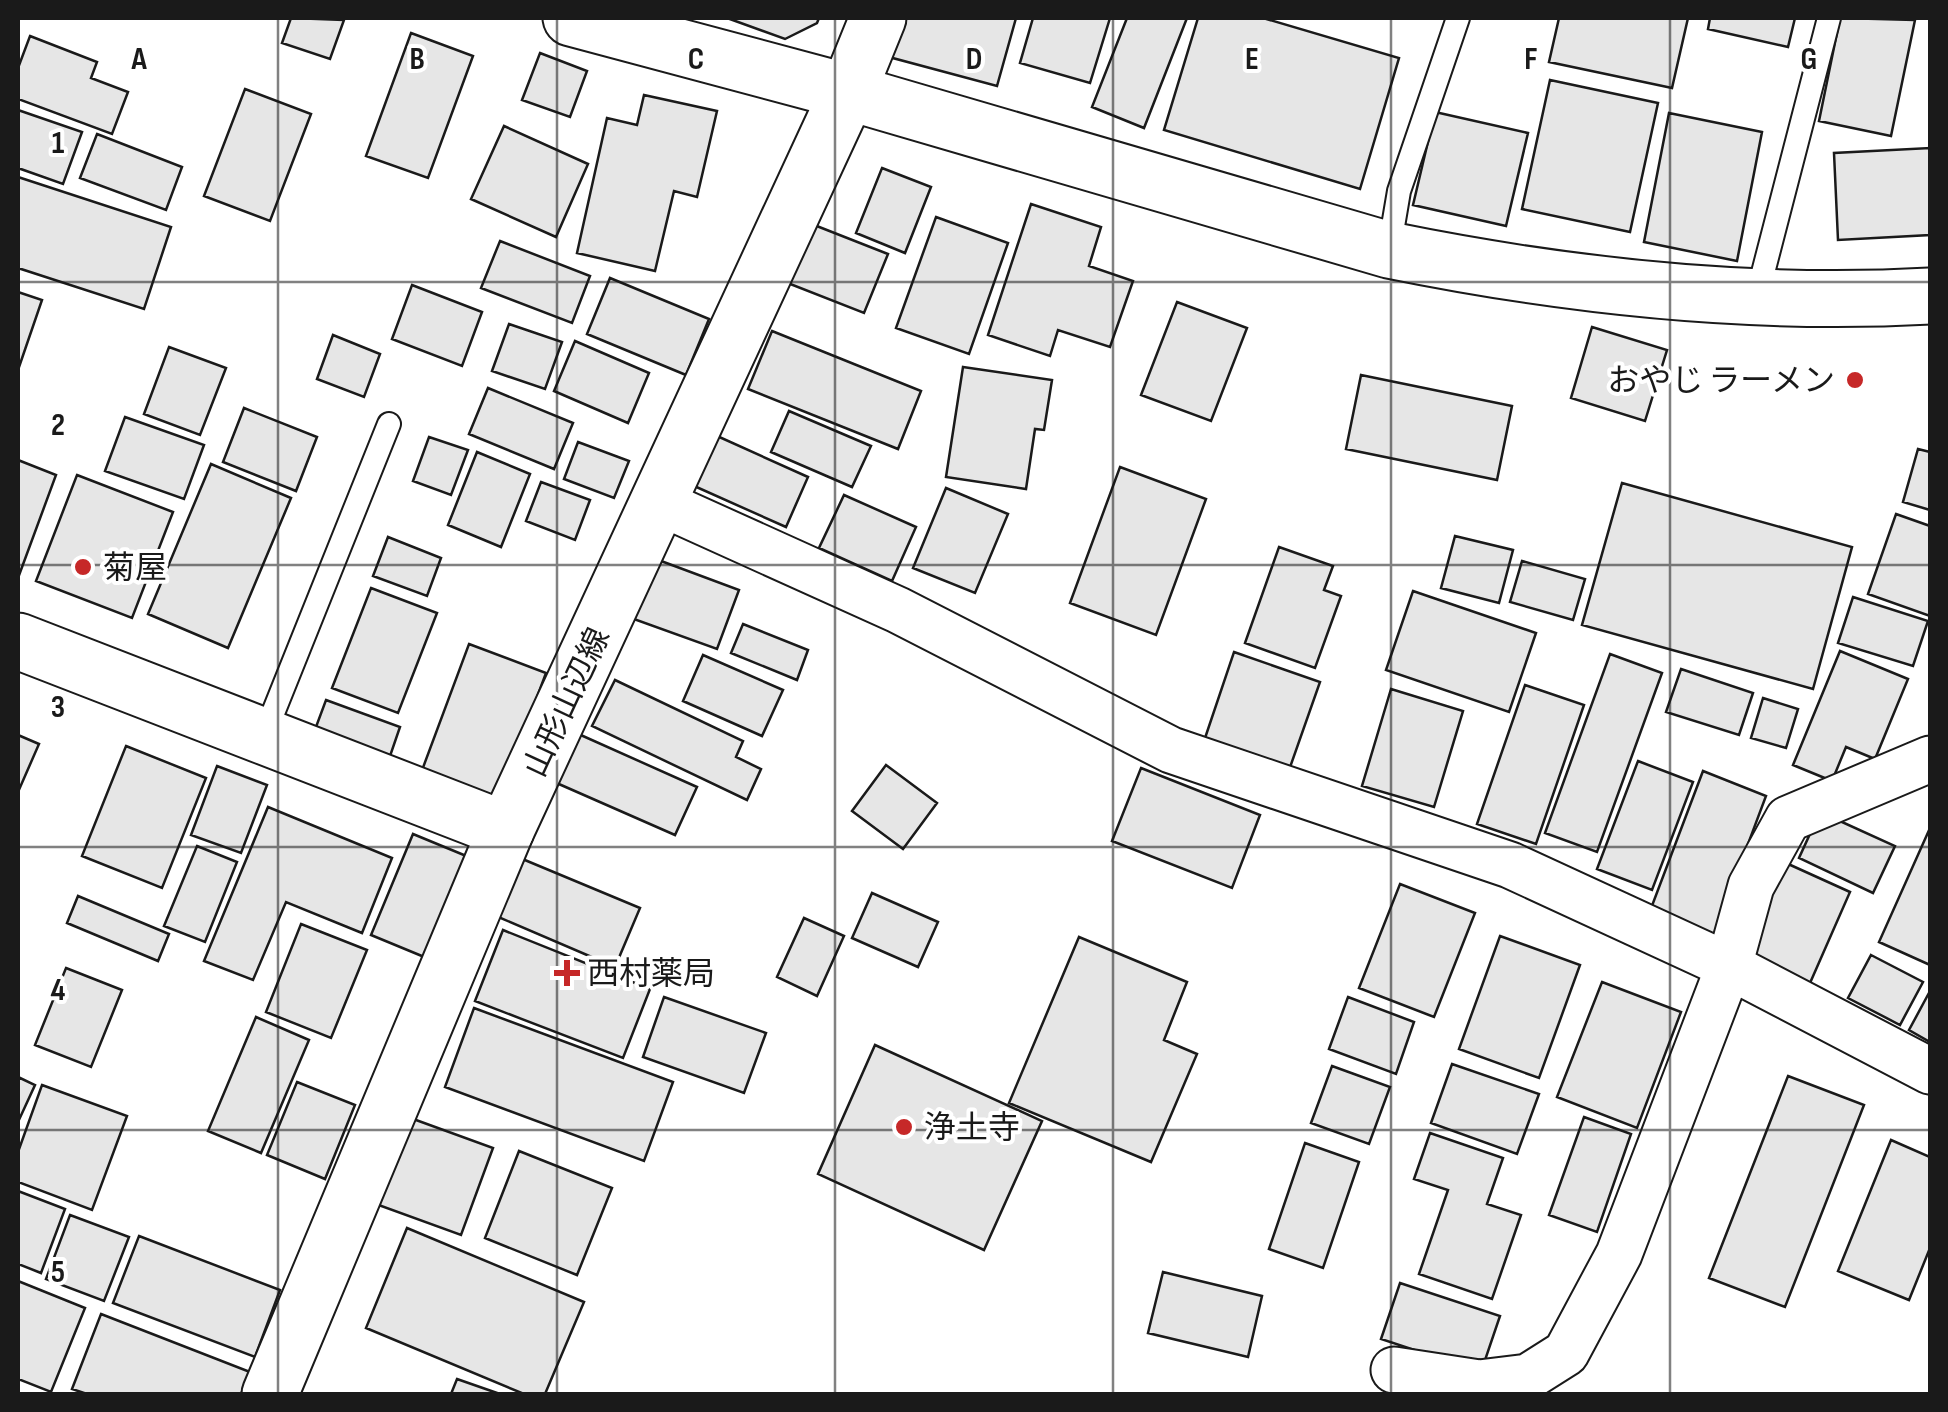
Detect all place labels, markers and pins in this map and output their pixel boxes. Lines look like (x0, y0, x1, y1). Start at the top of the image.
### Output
place label: おやじ ラーメン (1607, 362, 1835, 401)
marker: おやじ ラーメン (1844, 369, 1866, 391)
place label: 菊屋 (103, 549, 167, 588)
marker: 菊屋 (72, 556, 94, 578)
place label: 西村薬局 (587, 955, 715, 994)
marker: 西村薬局 (556, 962, 578, 984)
place label: 浄土寺 (924, 1109, 1020, 1148)
marker: 浄土寺 (893, 1116, 915, 1138)

